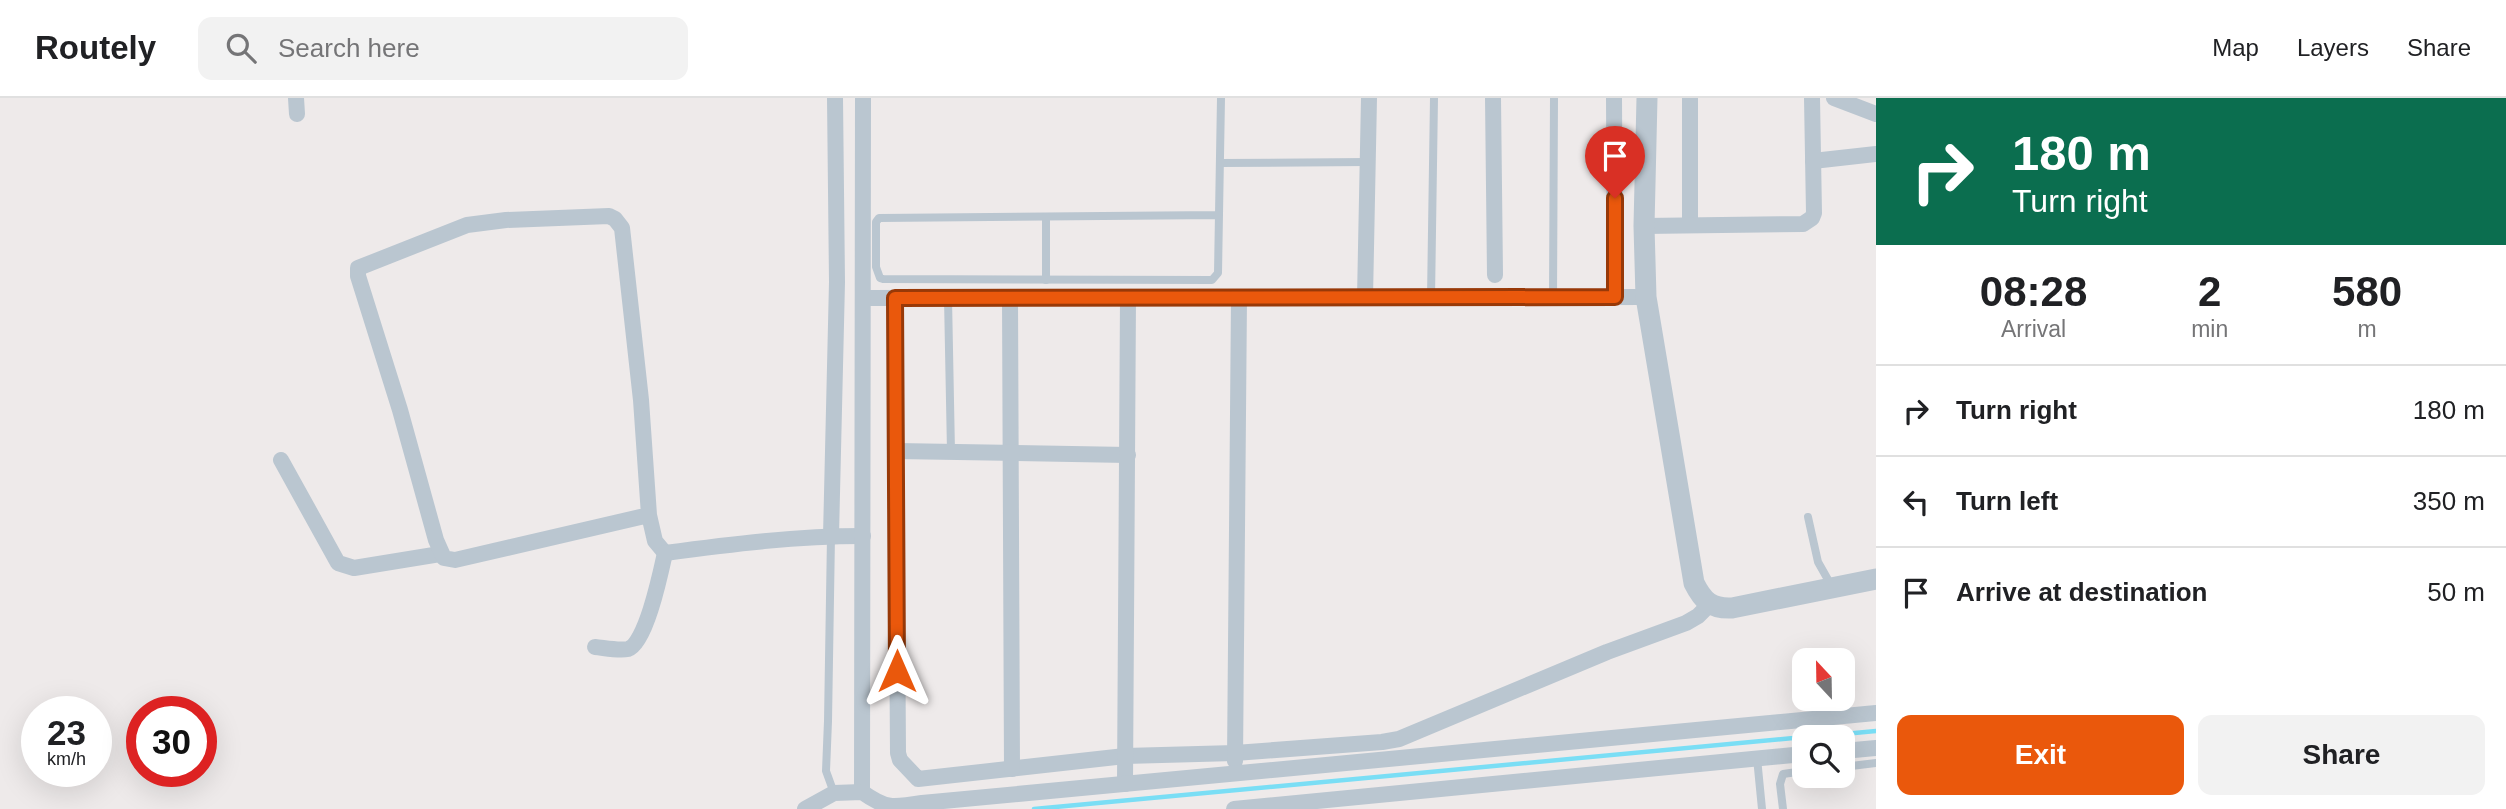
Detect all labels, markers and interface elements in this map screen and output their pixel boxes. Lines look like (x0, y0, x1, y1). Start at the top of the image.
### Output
search box (198, 17, 688, 80)
text: Routely (35, 29, 156, 66)
icon: search (222, 29, 260, 67)
text: Search here (278, 33, 420, 63)
text: Map (2212, 34, 2259, 61)
text: Layers (2297, 34, 2369, 61)
text: Share (2407, 34, 2471, 61)
pin (1585, 126, 1645, 198)
icon: right (1897, 126, 1988, 217)
text: 180 m (2012, 126, 2151, 180)
icon: arrive (1596, 137, 1634, 175)
text: Turn right (2012, 183, 2148, 219)
text: 08:28 (1980, 268, 2087, 315)
text: 2 (2198, 268, 2221, 315)
text: 580 (2332, 268, 2402, 315)
text: Arrival (2001, 316, 2066, 342)
text: min (2191, 316, 2228, 342)
text: m (2358, 316, 2377, 342)
icon: right (1897, 392, 1935, 430)
text: Turn right (1956, 395, 2077, 425)
text: 180 m (2413, 395, 2485, 425)
icon: left (1897, 483, 1935, 521)
text: Turn left (1956, 486, 2058, 516)
text: 350 m (2413, 486, 2485, 516)
icon: arrive (1897, 574, 1935, 612)
text: Arrive at destination (1956, 577, 2207, 607)
text: 50 m (2427, 577, 2485, 607)
position arrow (860, 634, 934, 708)
north arrow (1792, 648, 1855, 710)
map controls (1792, 648, 1855, 788)
speed limit sign: 30 (126, 696, 217, 787)
text: 23 (47, 713, 86, 752)
button: Exit (1897, 715, 2184, 795)
button: Share (2198, 715, 2485, 795)
button: search (1792, 725, 1855, 788)
text: km/h (47, 749, 86, 769)

